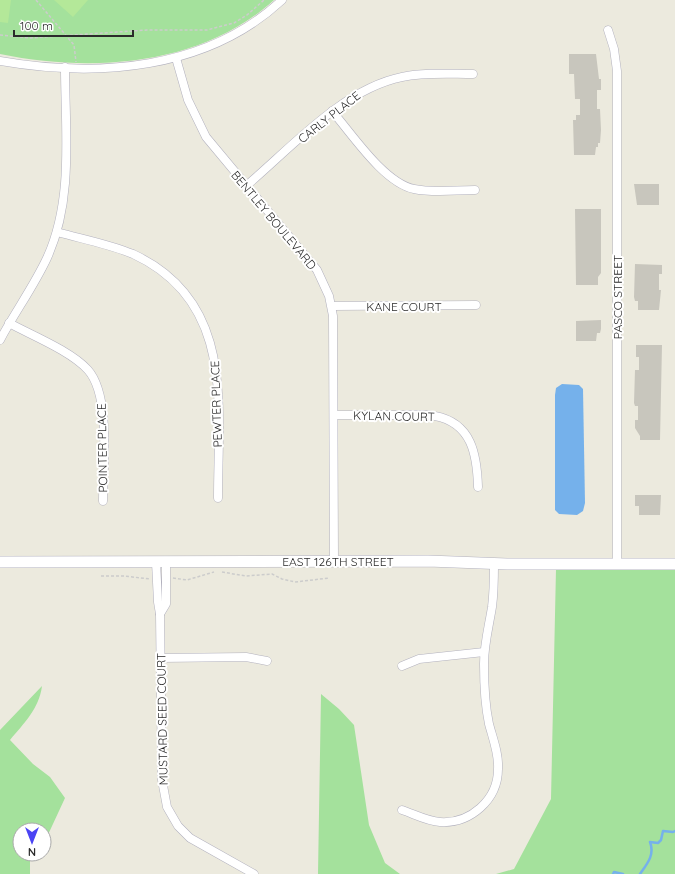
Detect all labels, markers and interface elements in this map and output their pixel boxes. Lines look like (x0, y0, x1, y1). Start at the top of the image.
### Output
scale bar (14, 12, 133, 38)
text: 100 m (20, 18, 53, 33)
street label: CARLY PLACE (295, 88, 363, 146)
street label: BENTLEY BOULEVARD (228, 167, 320, 273)
street label: PASCO STREET (610, 255, 625, 339)
street label: KANE COURT (366, 299, 442, 314)
street label: PEWTER PLACE (207, 360, 225, 448)
street label: POINTER PLACE (94, 403, 110, 493)
street label: KYLAN COURT (353, 408, 435, 424)
street label: EAST 126TH STREET (282, 554, 394, 569)
street label: MUSTARD SEED COURT (153, 653, 171, 785)
north arrow (12, 822, 52, 862)
text: N (28, 845, 36, 859)

